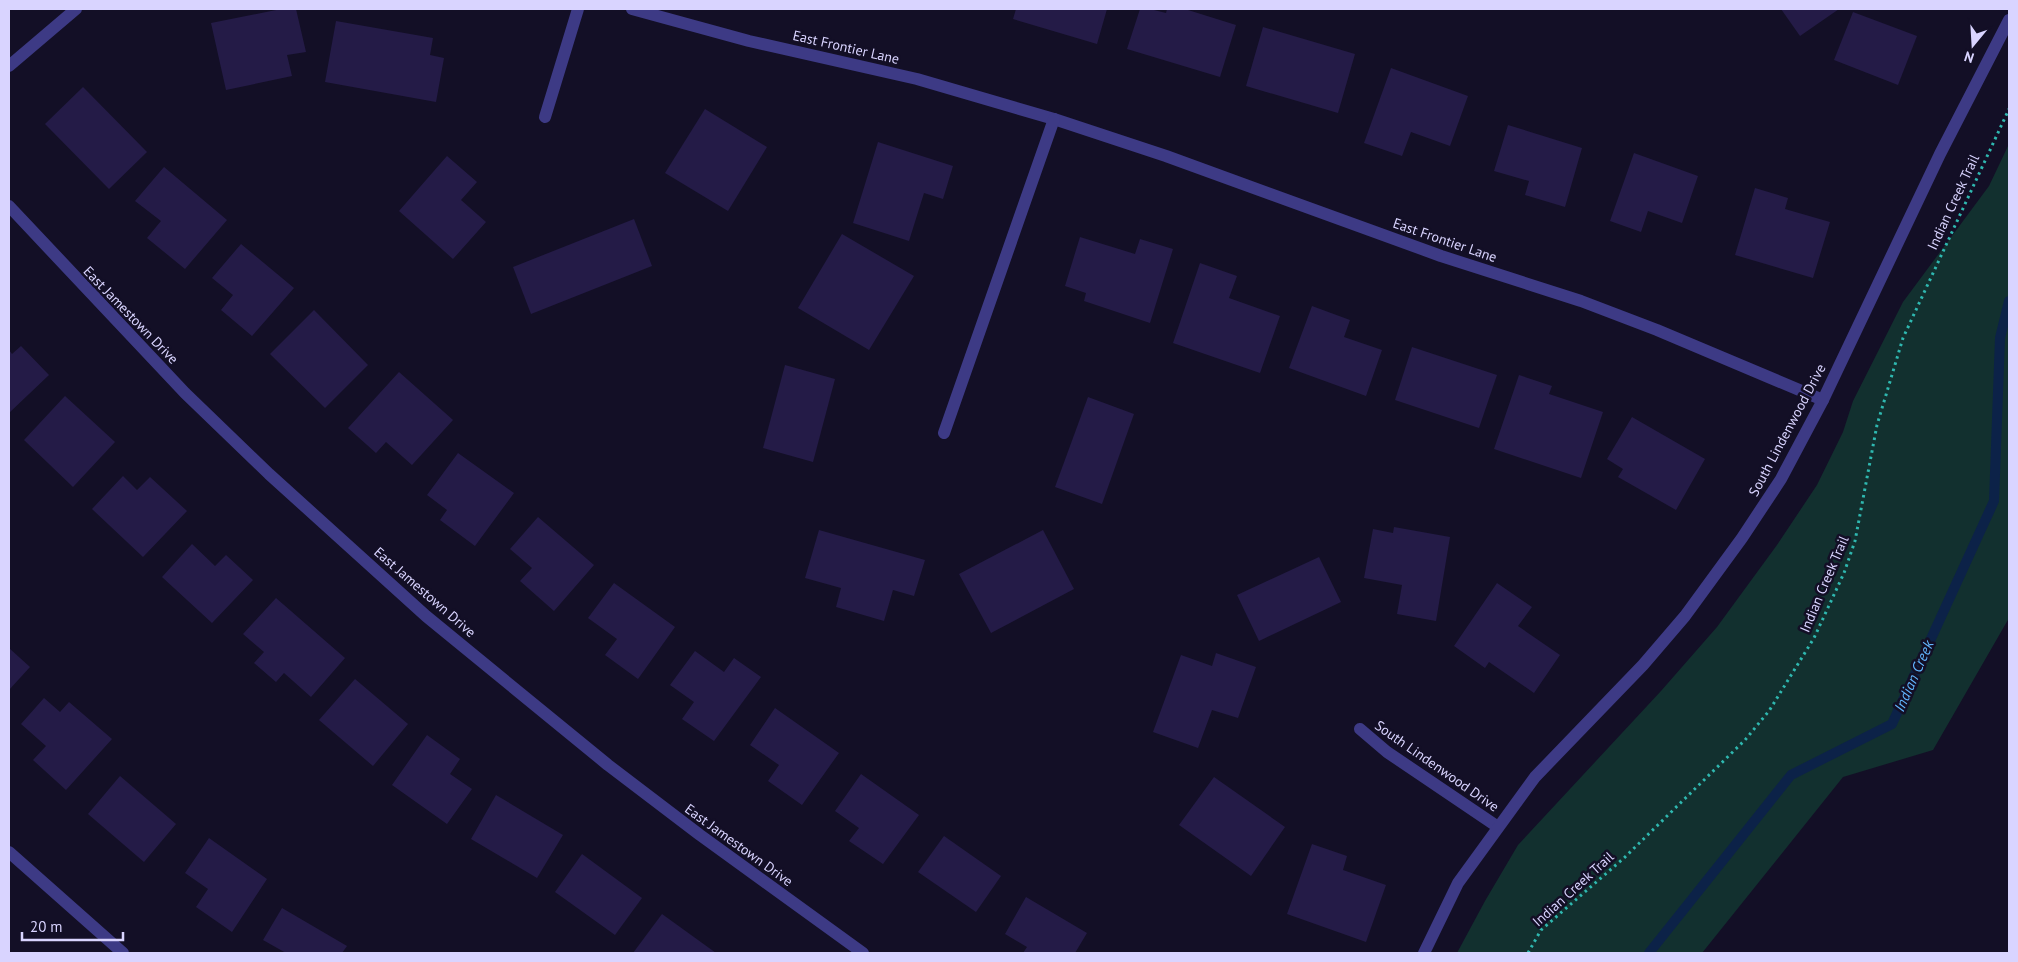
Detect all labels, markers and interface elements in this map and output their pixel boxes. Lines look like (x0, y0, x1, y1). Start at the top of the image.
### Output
north arrow (1948, 20, 1998, 70)
street label: East Frontier Lane (791, 26, 901, 68)
text: N (1962, 47, 1976, 67)
street label: Indian Creek Trail (1923, 151, 1983, 253)
street label: East Frontier Lane (1391, 214, 1499, 266)
street label: East Jamestown Drive (80, 262, 182, 368)
street label: South Lindenwood Drive (1744, 361, 1830, 499)
street label: Indian Creek Trail (1796, 533, 1852, 635)
street label: East Jamestown Drive (370, 543, 480, 641)
water label: Indian Creek (1889, 636, 1938, 714)
street label: South Lindenwood Drive (1371, 716, 1503, 816)
street label: East Jamestown Drive (681, 800, 797, 890)
street label: Indian Creek Trail (1529, 848, 1617, 930)
scale bar (22, 910, 124, 942)
text: 20 m (30, 917, 63, 936)

